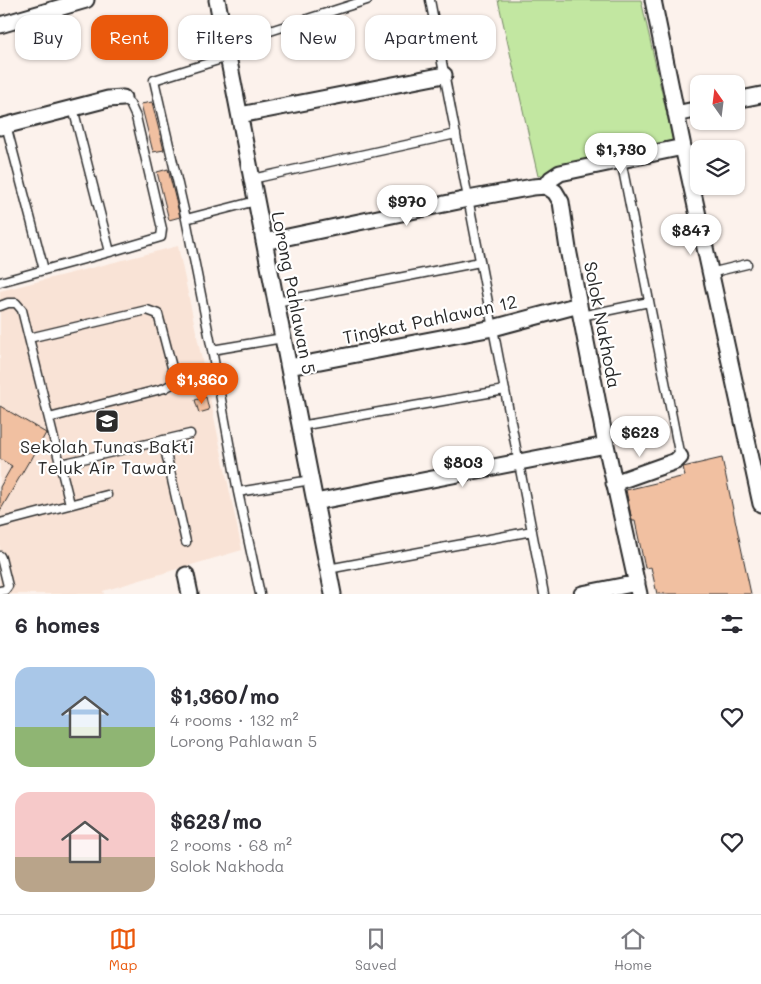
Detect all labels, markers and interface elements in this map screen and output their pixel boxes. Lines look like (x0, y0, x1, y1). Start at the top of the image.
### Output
chip: Buy (15, 15, 81, 60)
chip: Rent (91, 15, 168, 60)
chip: Filters (178, 15, 271, 60)
chip: New (281, 15, 355, 60)
chip: Apartment (365, 15, 496, 60)
north arrow (690, 75, 745, 130)
map controls (690, 75, 745, 195)
pin: $1,730 (580, 132, 662, 175)
text: $1,730 (596, 138, 646, 159)
button: layers (690, 140, 745, 195)
pin: $970 (377, 184, 437, 227)
text: $970 (388, 190, 426, 211)
street label: Lorong Pahlawan 5 (266, 209, 322, 376)
pin: $847 (661, 214, 721, 256)
text: $847 (672, 219, 710, 240)
street label: Solok Nakhoda (579, 259, 627, 390)
street label: Tingkat Pahlawan 12 (340, 289, 519, 349)
pin: $1,360 (161, 362, 243, 405)
text: $1,360 (176, 368, 228, 389)
school or university icon: Sekolah Tunas Bakti Teluk Air Tawar (94, 408, 120, 434)
pin: $623 (610, 416, 670, 458)
text: $623 (621, 421, 659, 442)
place label: Sekolah Tunas Bakti Teluk Air Tawar (20, 434, 194, 479)
pin: $803 (433, 446, 493, 488)
text: $803 (443, 451, 483, 472)
icon: filters (718, 610, 746, 638)
text: 6 homes (15, 611, 100, 638)
text: $1,360/mo (170, 682, 279, 709)
icon: home (55, 687, 115, 747)
icon: heart (718, 703, 746, 731)
text: 4 rooms · 132 m² (170, 709, 299, 730)
text: Lorong Pahlawan 5 (170, 730, 317, 751)
text: $623/mo (170, 807, 262, 834)
icon: home (55, 812, 115, 872)
icon: heart (718, 828, 746, 856)
text: 2 rooms · 68 m² (170, 834, 292, 855)
text: Solok Nakhoda (170, 855, 285, 876)
tab: Map (109, 925, 137, 974)
tab: Saved (355, 925, 396, 974)
tab: Home (614, 925, 652, 974)

